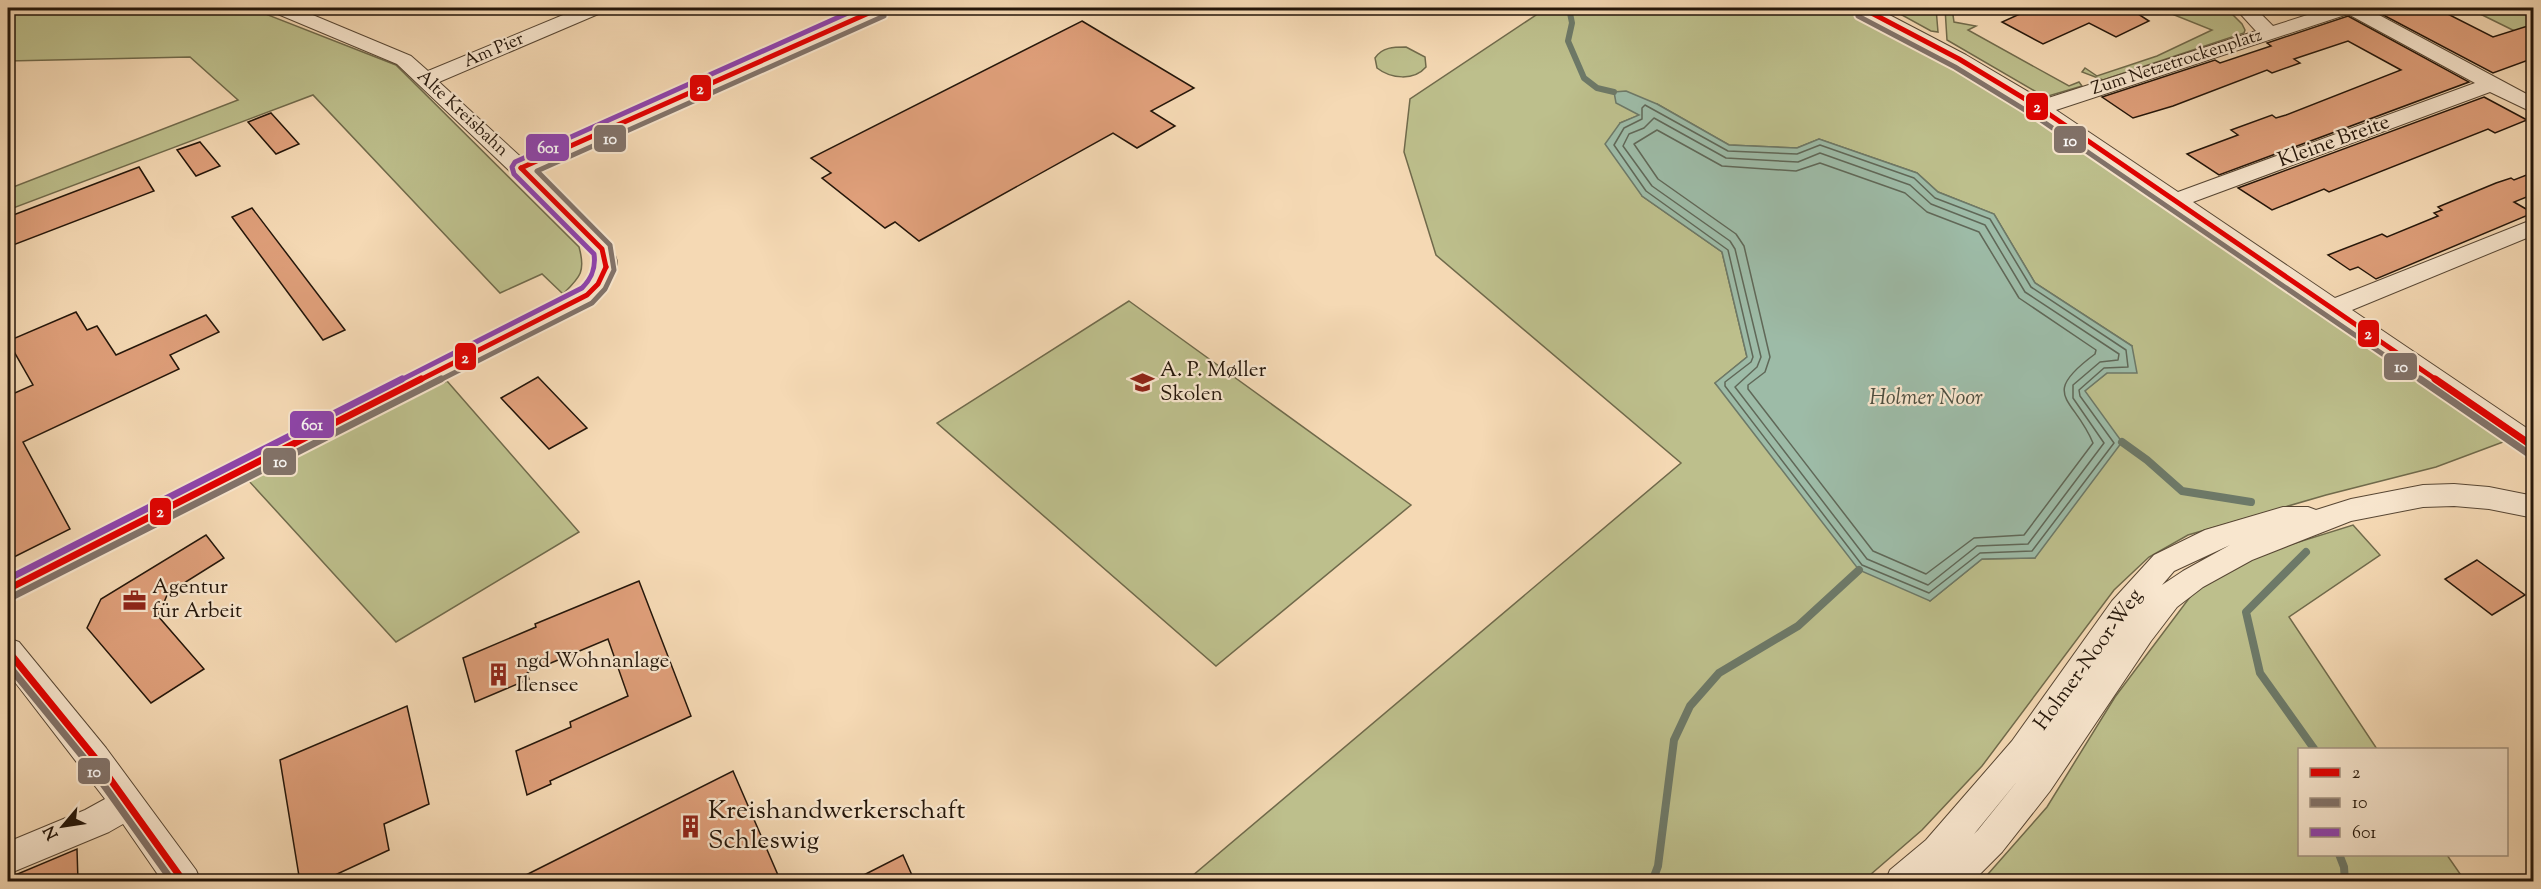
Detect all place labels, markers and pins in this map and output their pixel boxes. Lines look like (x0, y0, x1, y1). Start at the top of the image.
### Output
place label: A. P. Møller Skolen (1160, 356, 1267, 410)
school or university icon: A. P. Møller Skolen (1129, 370, 1155, 396)
place label: Agentur für Arbeit (152, 573, 242, 627)
office icon: Agentur für Arbeit (121, 587, 147, 613)
place label: ngd Wohnanlage Ilensee (516, 647, 669, 701)
building icon: ngd Wohnanlage Ilensee (485, 661, 511, 687)
place label: Kreishandwerkerschaft Schleswig (708, 793, 966, 860)
building icon: Kreishandwerkerschaft Schleswig (677, 813, 703, 839)

